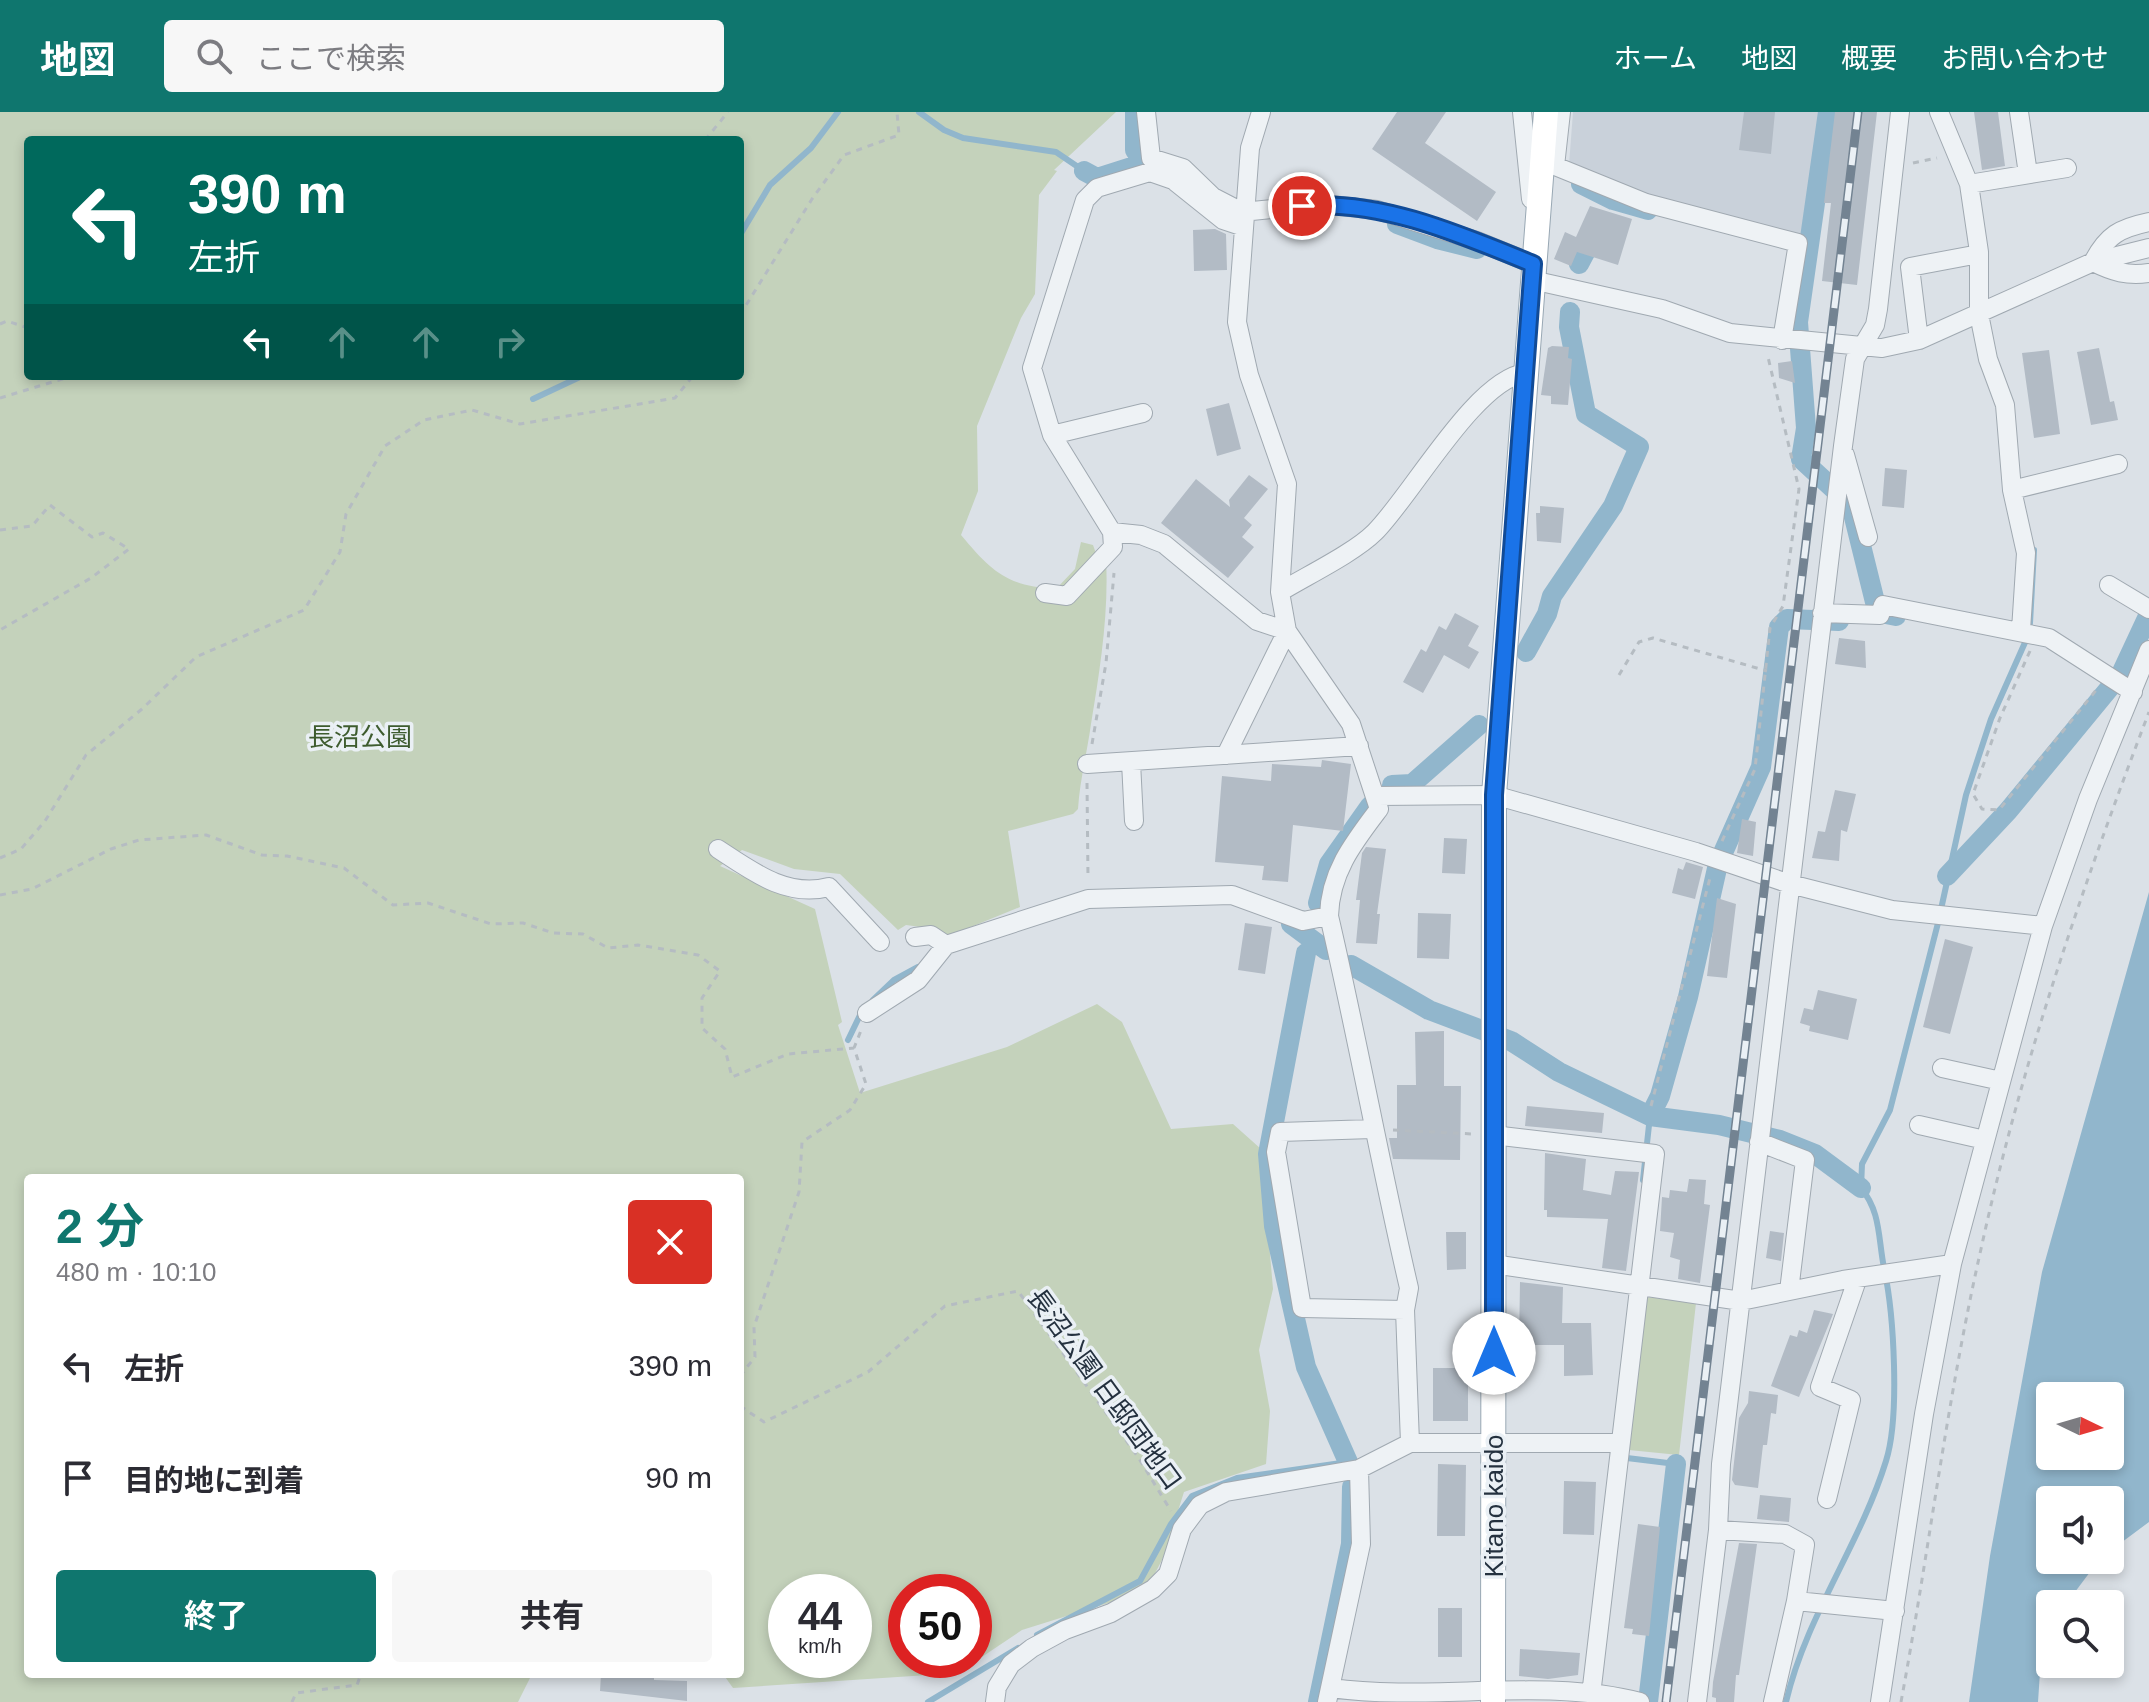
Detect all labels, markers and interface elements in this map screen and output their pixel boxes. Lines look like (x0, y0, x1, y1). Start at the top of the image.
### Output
search box (164, 20, 724, 92)
icon: search (192, 34, 236, 78)
text: 地図 (40, 39, 116, 81)
text: ここで検索 (256, 42, 406, 75)
text: ホーム (1614, 43, 1697, 74)
text: 地図 (1741, 43, 1797, 74)
text: 概要 (1841, 43, 1897, 74)
text: お問い合わせ (1941, 43, 2109, 74)
text: 390 m (188, 162, 347, 225)
icon: left (56, 168, 160, 272)
pin (1268, 172, 1336, 240)
icon: arrive (1280, 184, 1324, 228)
text: 左折 (188, 237, 260, 278)
icon: left (236, 320, 280, 364)
icon: ahead (320, 320, 364, 364)
icon: ahead (404, 320, 448, 364)
icon: right (488, 320, 532, 364)
park label: 長沼公園 (308, 722, 412, 752)
text: 2 分 (56, 1200, 144, 1253)
button: close (628, 1200, 712, 1284)
text: 480 m · 10:10 (56, 1257, 216, 1287)
street label: 長沼公園 日邸団地口 (1022, 1283, 1188, 1495)
position arrow (1452, 1311, 1536, 1395)
icon: left (56, 1344, 100, 1388)
text: 390 m (629, 1349, 712, 1382)
text: 左折 (124, 1352, 184, 1385)
north arrow (2036, 1382, 2124, 1470)
map controls (2036, 1382, 2124, 1678)
street label: Kitano kaido (1479, 1434, 1509, 1578)
icon: arrive (56, 1456, 100, 1500)
text: 90 m (645, 1461, 712, 1494)
text: 目的地に到着 (124, 1464, 304, 1497)
button: sound (2036, 1486, 2124, 1574)
button: 終了 (56, 1570, 376, 1662)
button: 共有 (392, 1570, 712, 1662)
speed limit sign: 50 (888, 1574, 992, 1678)
button: search (2036, 1590, 2124, 1678)
text: 44 (798, 1594, 842, 1638)
text: km/h (798, 1635, 842, 1657)

